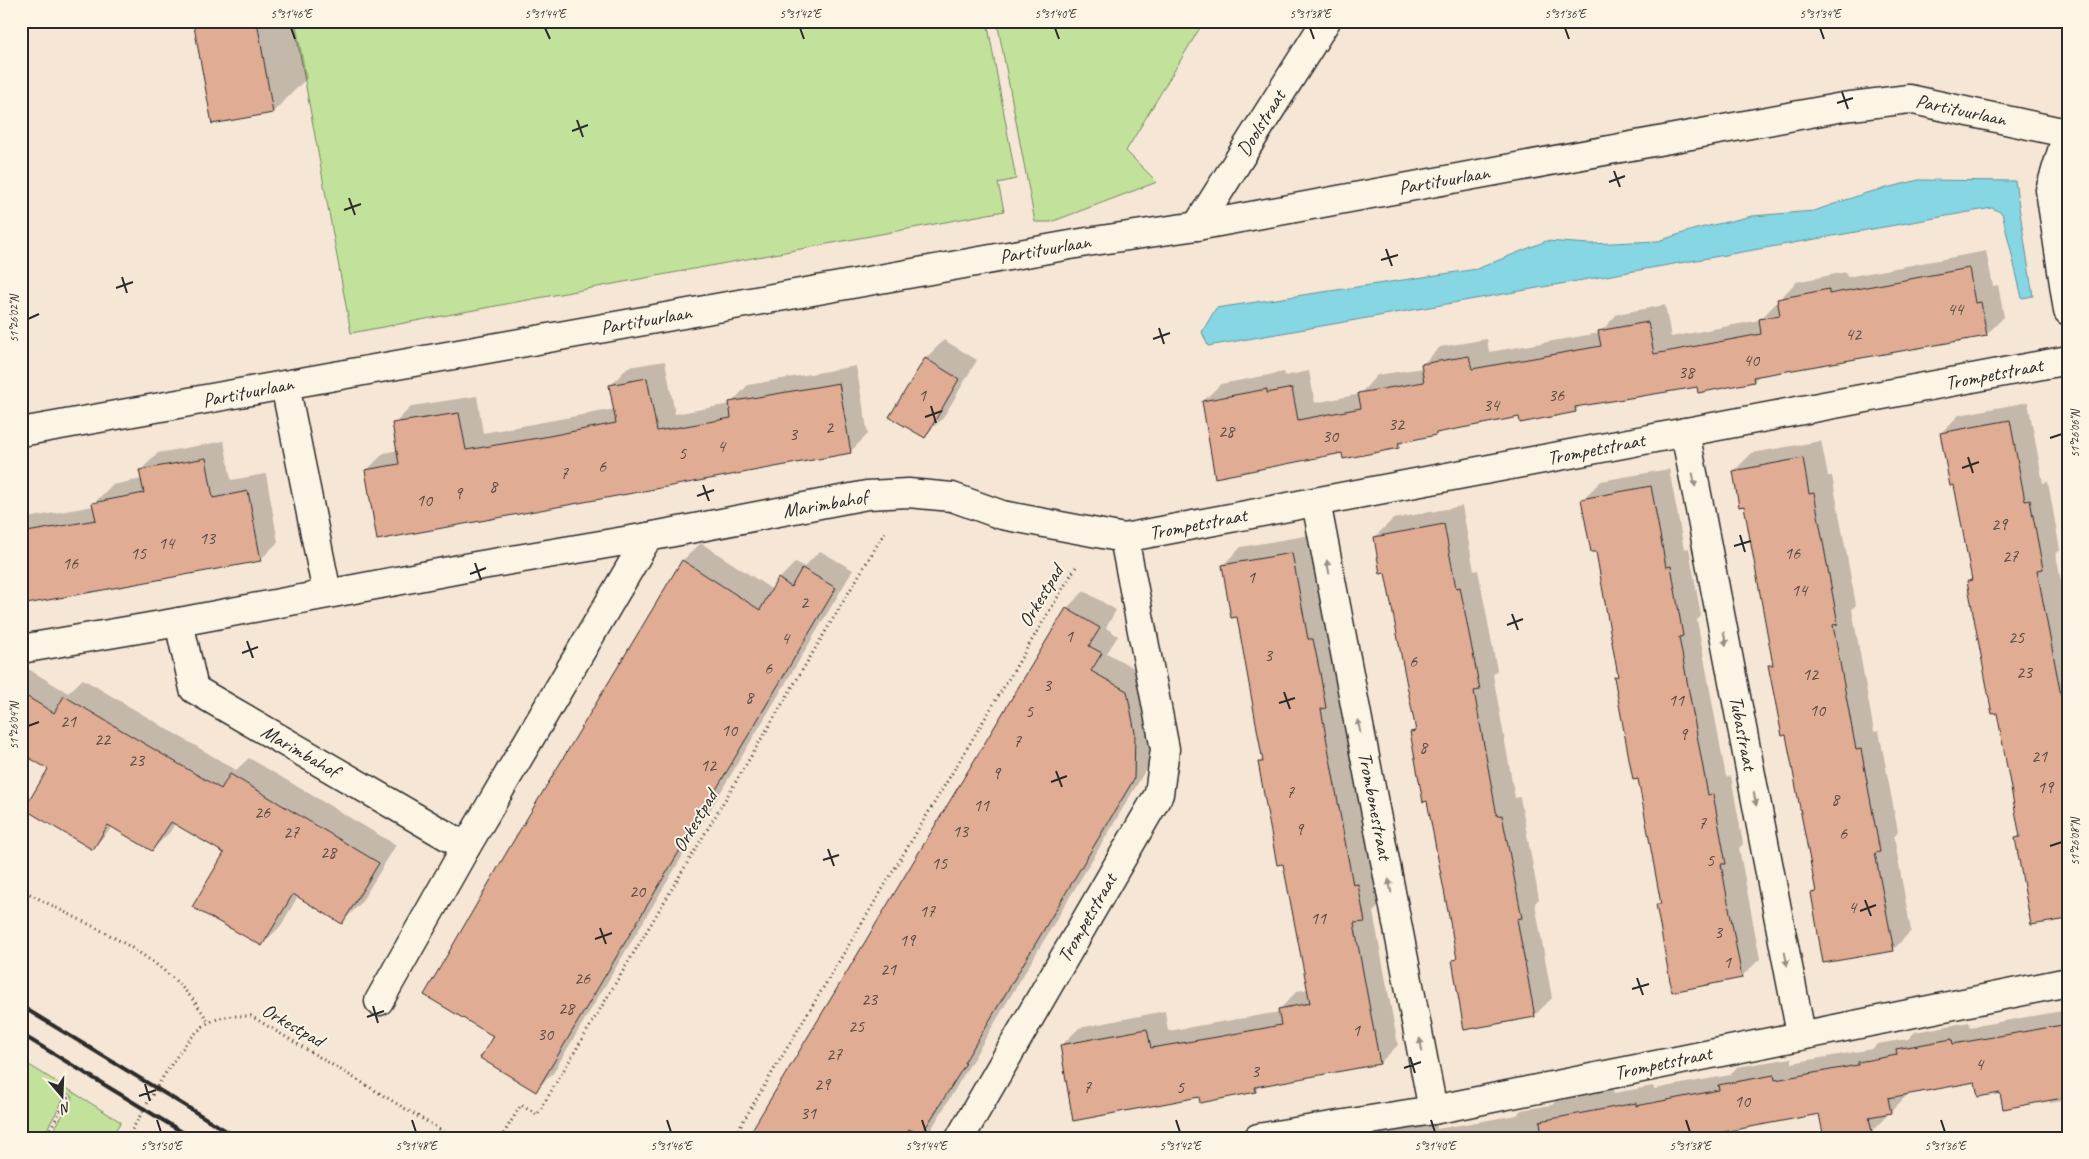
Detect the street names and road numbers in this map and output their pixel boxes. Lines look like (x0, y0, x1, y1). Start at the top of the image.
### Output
street label: Doolstraat (1231, 83, 1292, 161)
street label: Partituurlaan (1913, 88, 2010, 132)
street label: Partituurlaan (1397, 160, 1492, 200)
street label: Partituurlaan (998, 229, 1093, 269)
street label: Partituurlaan (599, 300, 694, 340)
street label: Trompetstraat (1943, 352, 2047, 396)
street label: Partituurlaan (200, 371, 297, 413)
street label: Trompetstraat (1545, 427, 1649, 471)
street label: Marimbahof (781, 484, 873, 524)
street label: Trompetstraat (1147, 502, 1251, 546)
street label: Orkestpad (1013, 558, 1071, 632)
street label: Tubastraat (1724, 694, 1763, 775)
street label: Marimbahof (257, 719, 347, 785)
street label: Trombonestraat (1352, 750, 1398, 864)
street label: Orkestpad (667, 783, 725, 857)
street label: Trompetstraat (1051, 867, 1124, 967)
street label: Orkestpad (257, 997, 331, 1054)
street label: Trompetstraat (1612, 1040, 1716, 1086)

